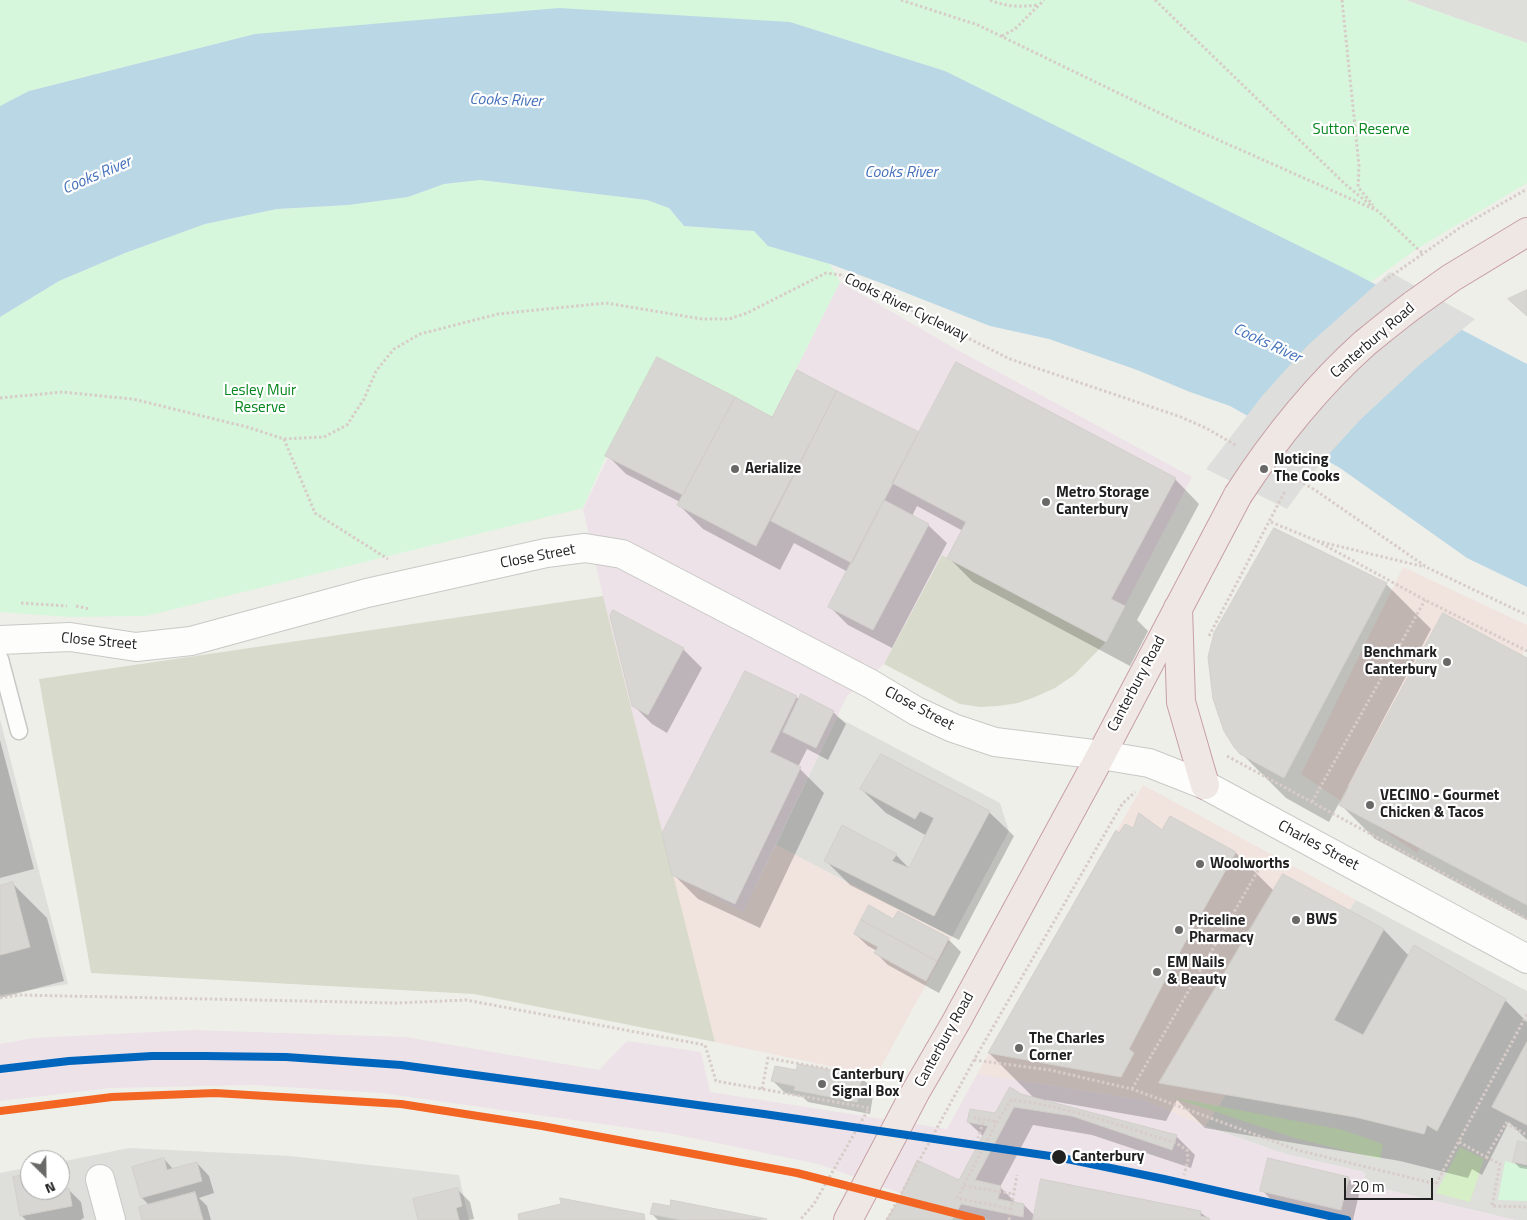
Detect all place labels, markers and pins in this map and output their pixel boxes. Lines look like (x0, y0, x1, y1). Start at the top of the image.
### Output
place label: Noticing The Cooks (1274, 451, 1340, 486)
place label: Aerialize (745, 460, 801, 478)
marker: Aerialize (729, 463, 741, 475)
marker: Noticing The Cooks (1258, 463, 1270, 475)
place label: Metro Storage Canterbury (1056, 484, 1149, 519)
marker: Metro Storage Canterbury (1040, 496, 1052, 508)
place label: Benchmark Canterbury (1363, 644, 1437, 679)
marker: Benchmark Canterbury (1441, 656, 1453, 668)
place label: VECINO - Gourmet Chicken & Tacos (1380, 787, 1499, 822)
marker: VECINO - Gourmet Chicken & Tacos (1364, 799, 1376, 811)
place label: Woolworths (1210, 855, 1290, 873)
marker: Woolworths (1194, 858, 1206, 870)
place label: BWS (1306, 911, 1337, 929)
place label: Priceline Pharmacy (1189, 912, 1254, 947)
marker: BWS (1290, 914, 1302, 926)
marker: Priceline Pharmacy (1173, 924, 1185, 936)
place label: EM Nails & Beauty (1167, 954, 1227, 989)
marker: EM Nails & Beauty (1151, 966, 1163, 978)
place label: The Charles Corner (1029, 1030, 1105, 1065)
marker: The Charles Corner (1013, 1042, 1025, 1054)
place label: Canterbury Signal Box (832, 1066, 904, 1101)
marker: Canterbury Signal Box (816, 1078, 828, 1090)
marker: Canterbury (1050, 1148, 1068, 1166)
place label: Canterbury (1072, 1148, 1144, 1166)

